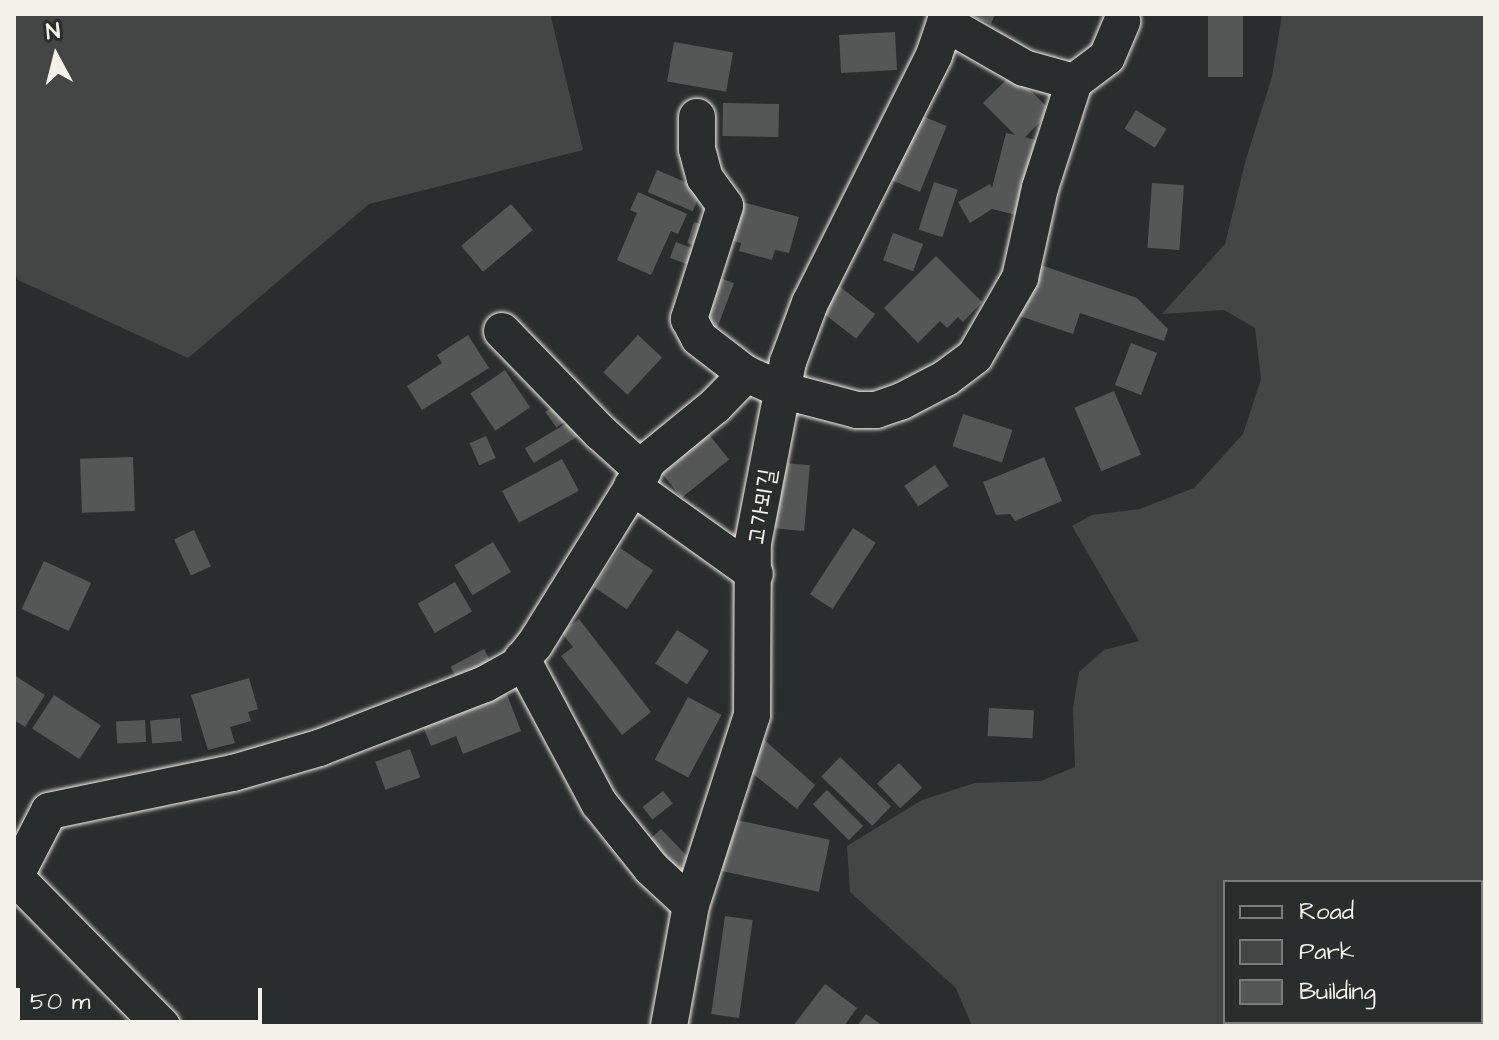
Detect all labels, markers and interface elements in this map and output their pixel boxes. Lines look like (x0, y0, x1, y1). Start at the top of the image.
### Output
text: N (44, 15, 62, 48)
north arrow (16, 16, 96, 96)
street label: 고가뫼길 (743, 467, 783, 547)
legend (1223, 880, 1483, 1024)
text: Road (1299, 895, 1354, 929)
text: Park (1299, 935, 1355, 969)
scale bar (20, 972, 266, 1022)
text: Building (1299, 975, 1376, 1009)
text: 50 m (30, 985, 90, 1019)

